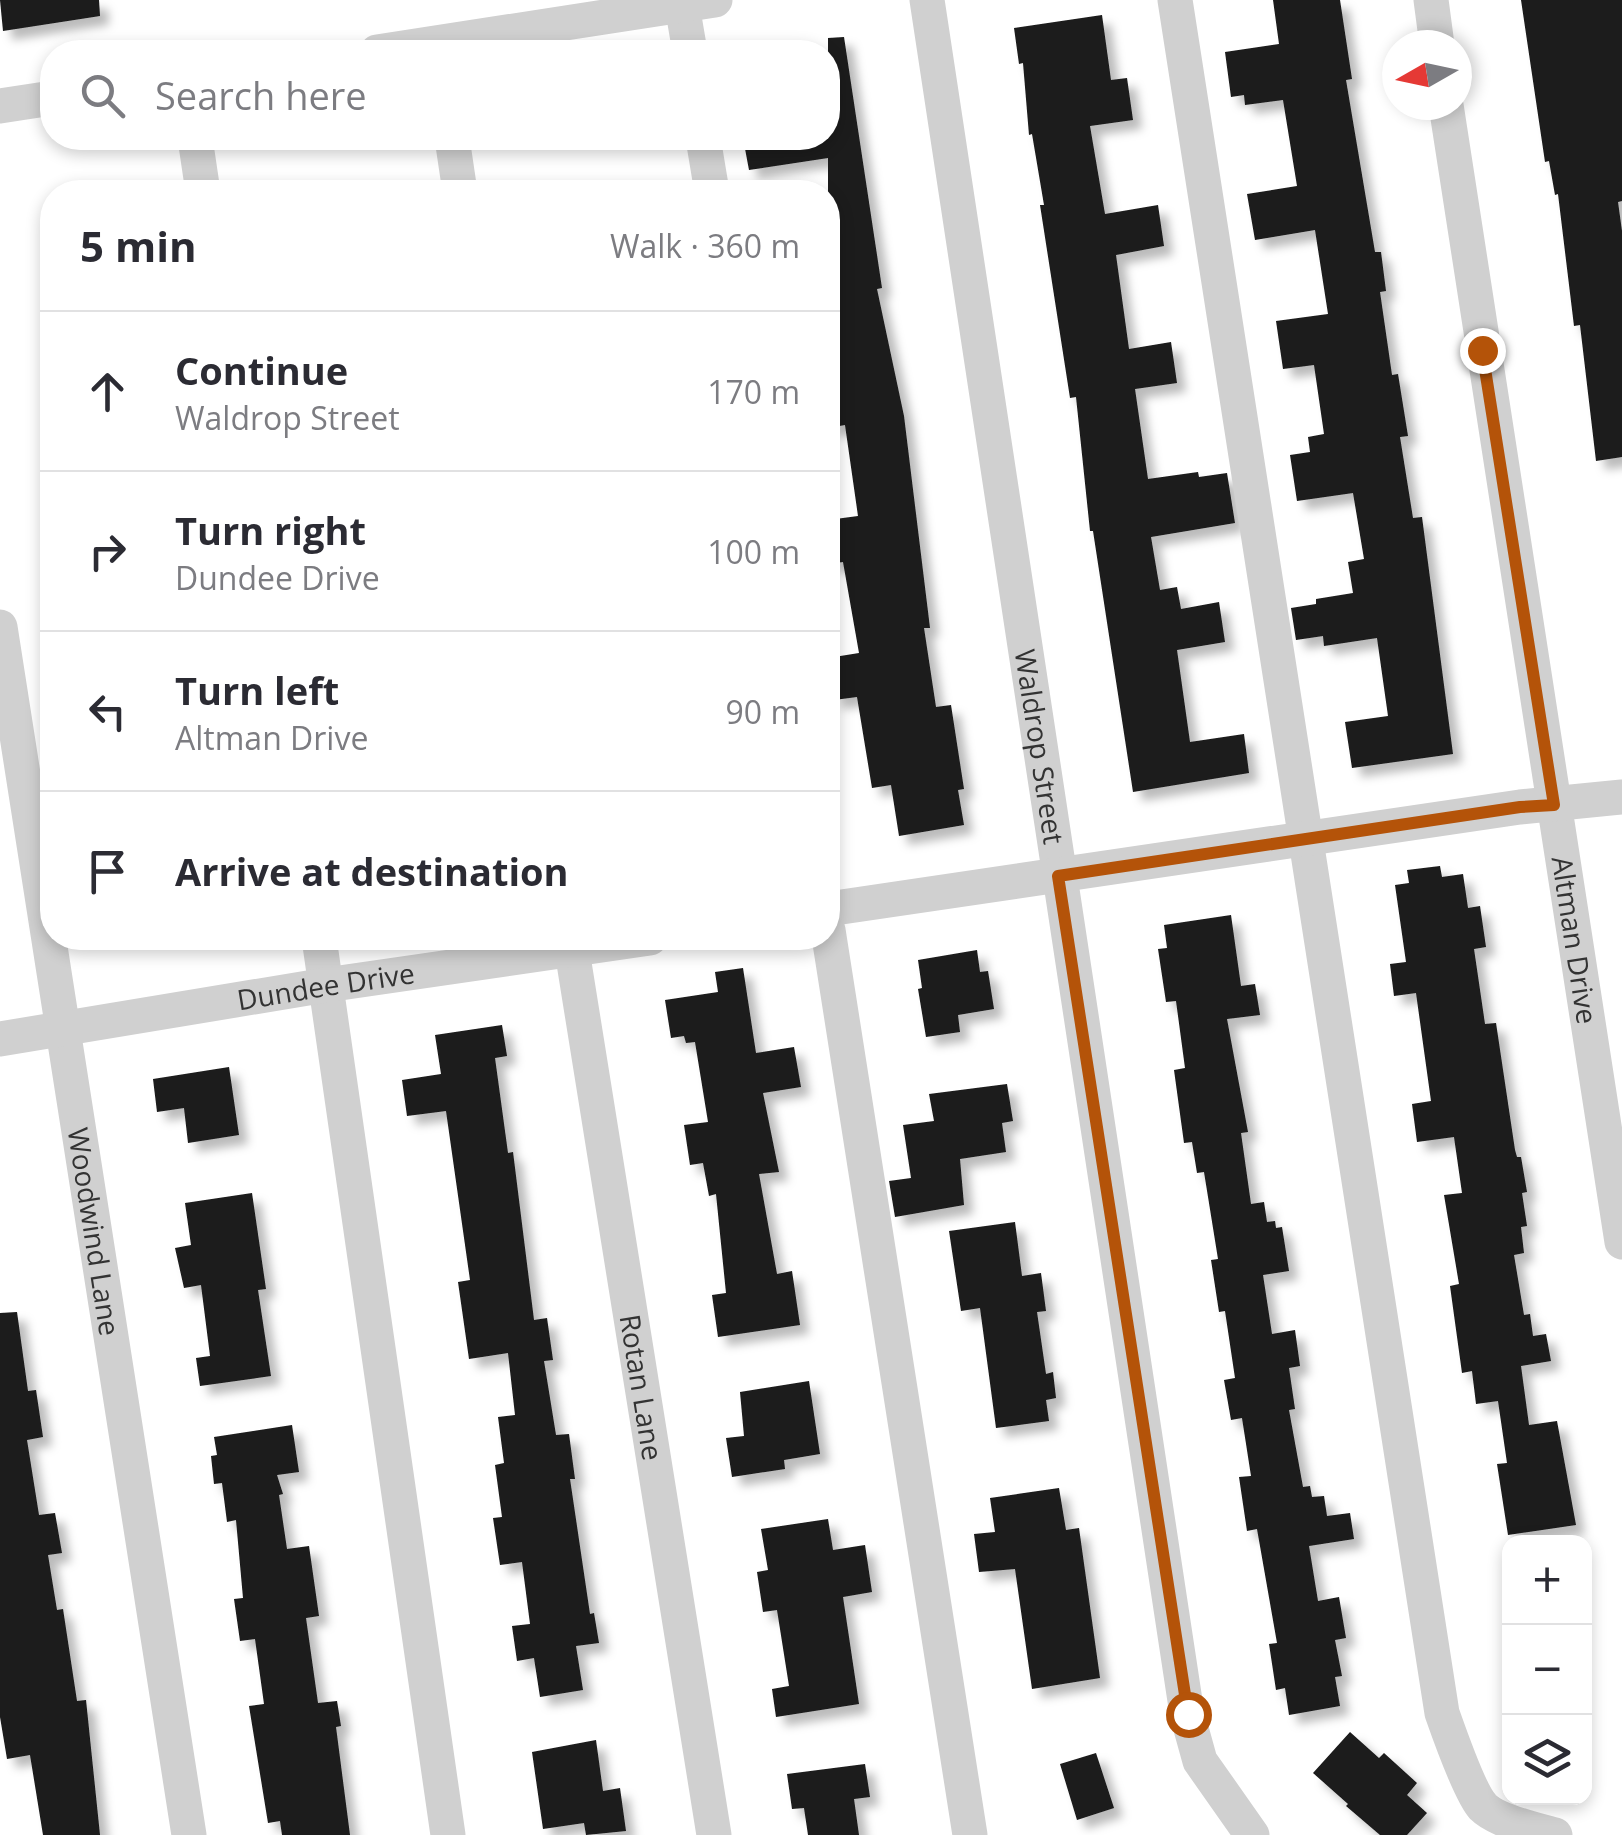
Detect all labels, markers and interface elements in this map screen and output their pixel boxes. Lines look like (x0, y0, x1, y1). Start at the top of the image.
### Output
north arrow (1382, 30, 1472, 120)
search box (40, 40, 840, 150)
icon: search (75, 68, 130, 123)
text: Search here (155, 69, 367, 121)
text: 5 min (80, 217, 197, 274)
text: Walk · 360 m (610, 224, 800, 267)
route end (1460, 328, 1506, 374)
text: Continue (175, 344, 348, 396)
icon: ahead (80, 364, 135, 419)
text: 170 m (707, 370, 800, 413)
text: Waldrop Street (175, 396, 400, 439)
text: Turn right (175, 504, 366, 556)
icon: right (80, 524, 135, 579)
text: 100 m (707, 530, 800, 573)
text: Dundee Drive (175, 556, 380, 599)
street label: Waldrop Street (1007, 646, 1074, 847)
text: Turn left (175, 664, 339, 716)
icon: left (80, 684, 135, 739)
text: 90 m (725, 690, 800, 733)
text: Altman Drive (175, 716, 368, 759)
icon: arrive (80, 844, 135, 899)
text: Arrive at destination (175, 845, 569, 897)
street label: Altman Drive (1544, 853, 1607, 1027)
street label: Dundee Drive (234, 953, 417, 1018)
street label: Woodwind Lane (60, 1125, 130, 1338)
street label: Rotan Lane (612, 1312, 673, 1463)
map controls (1502, 1535, 1592, 1805)
button: + (1502, 1535, 1592, 1625)
button: − (1502, 1625, 1592, 1715)
route start (1166, 1692, 1212, 1738)
button: layers (1502, 1715, 1592, 1805)

